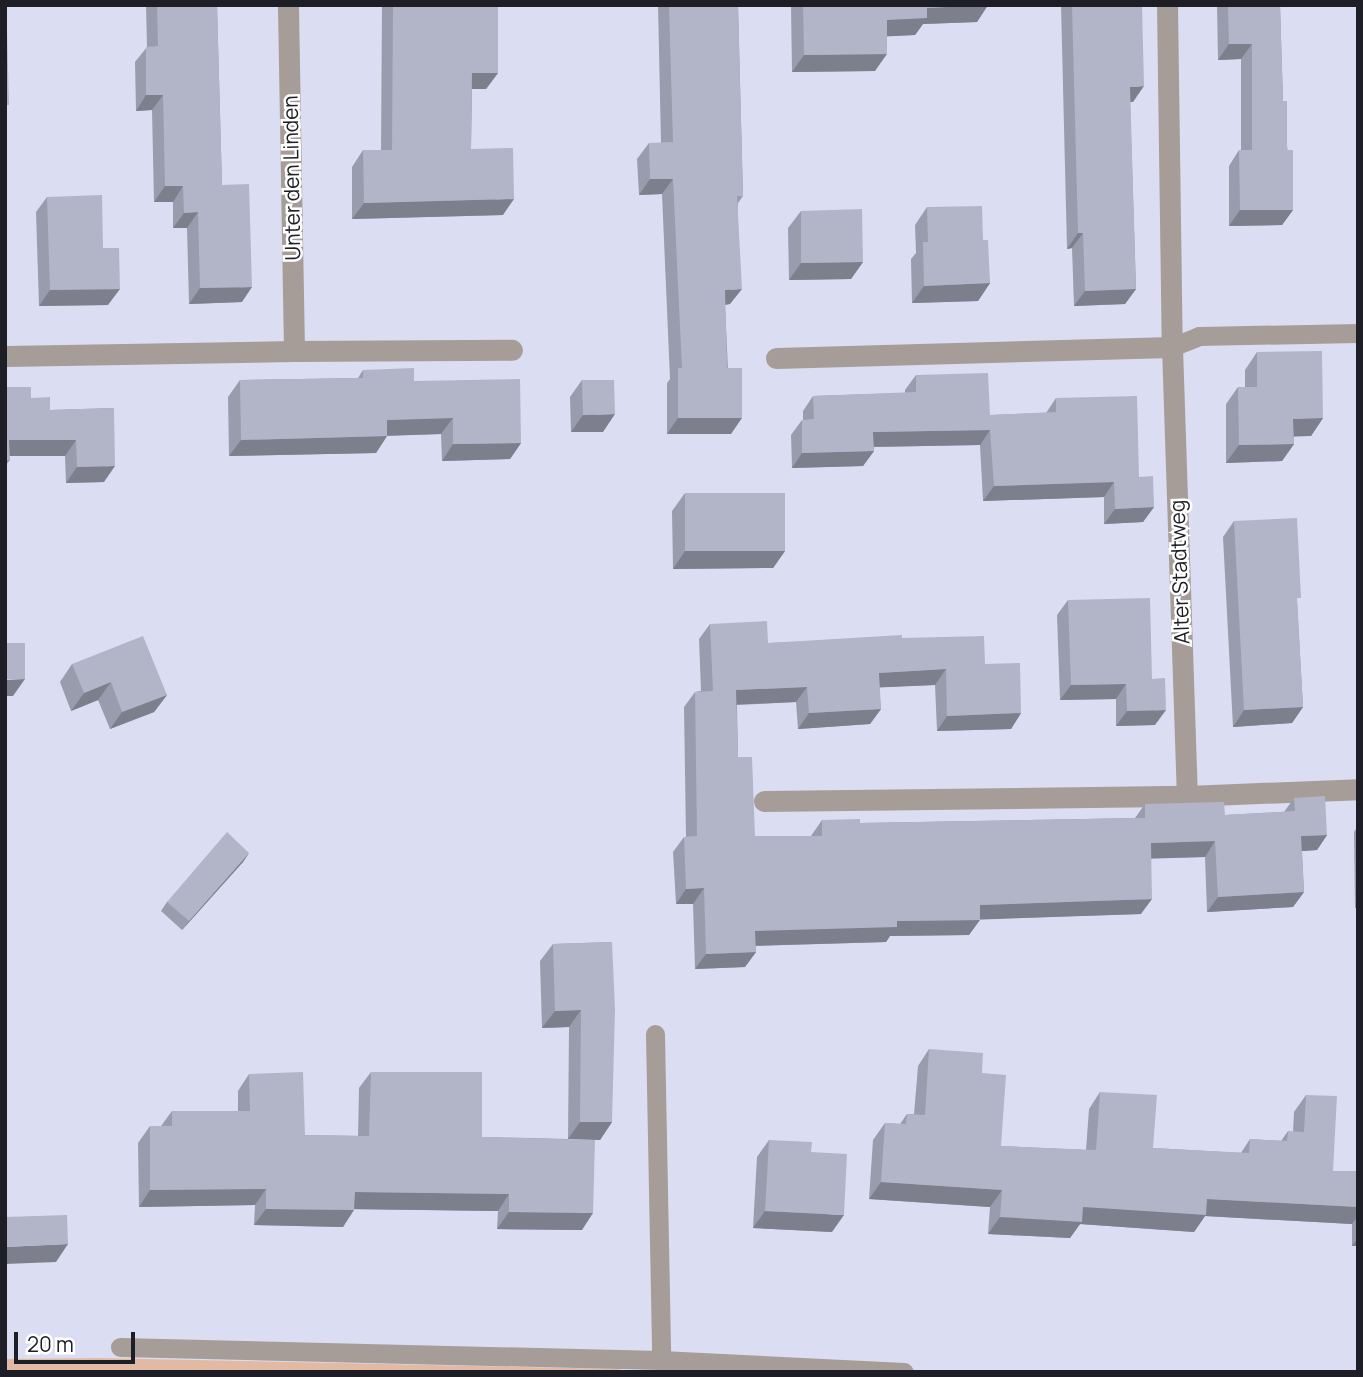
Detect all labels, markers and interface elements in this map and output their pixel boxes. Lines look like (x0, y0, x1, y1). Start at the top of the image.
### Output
street label: Unter den Linden (277, 95, 305, 261)
street label: Alter Stadtweg (1164, 499, 1194, 645)
scale bar (18, 1318, 138, 1362)
text: 20 m (27, 1330, 74, 1358)

